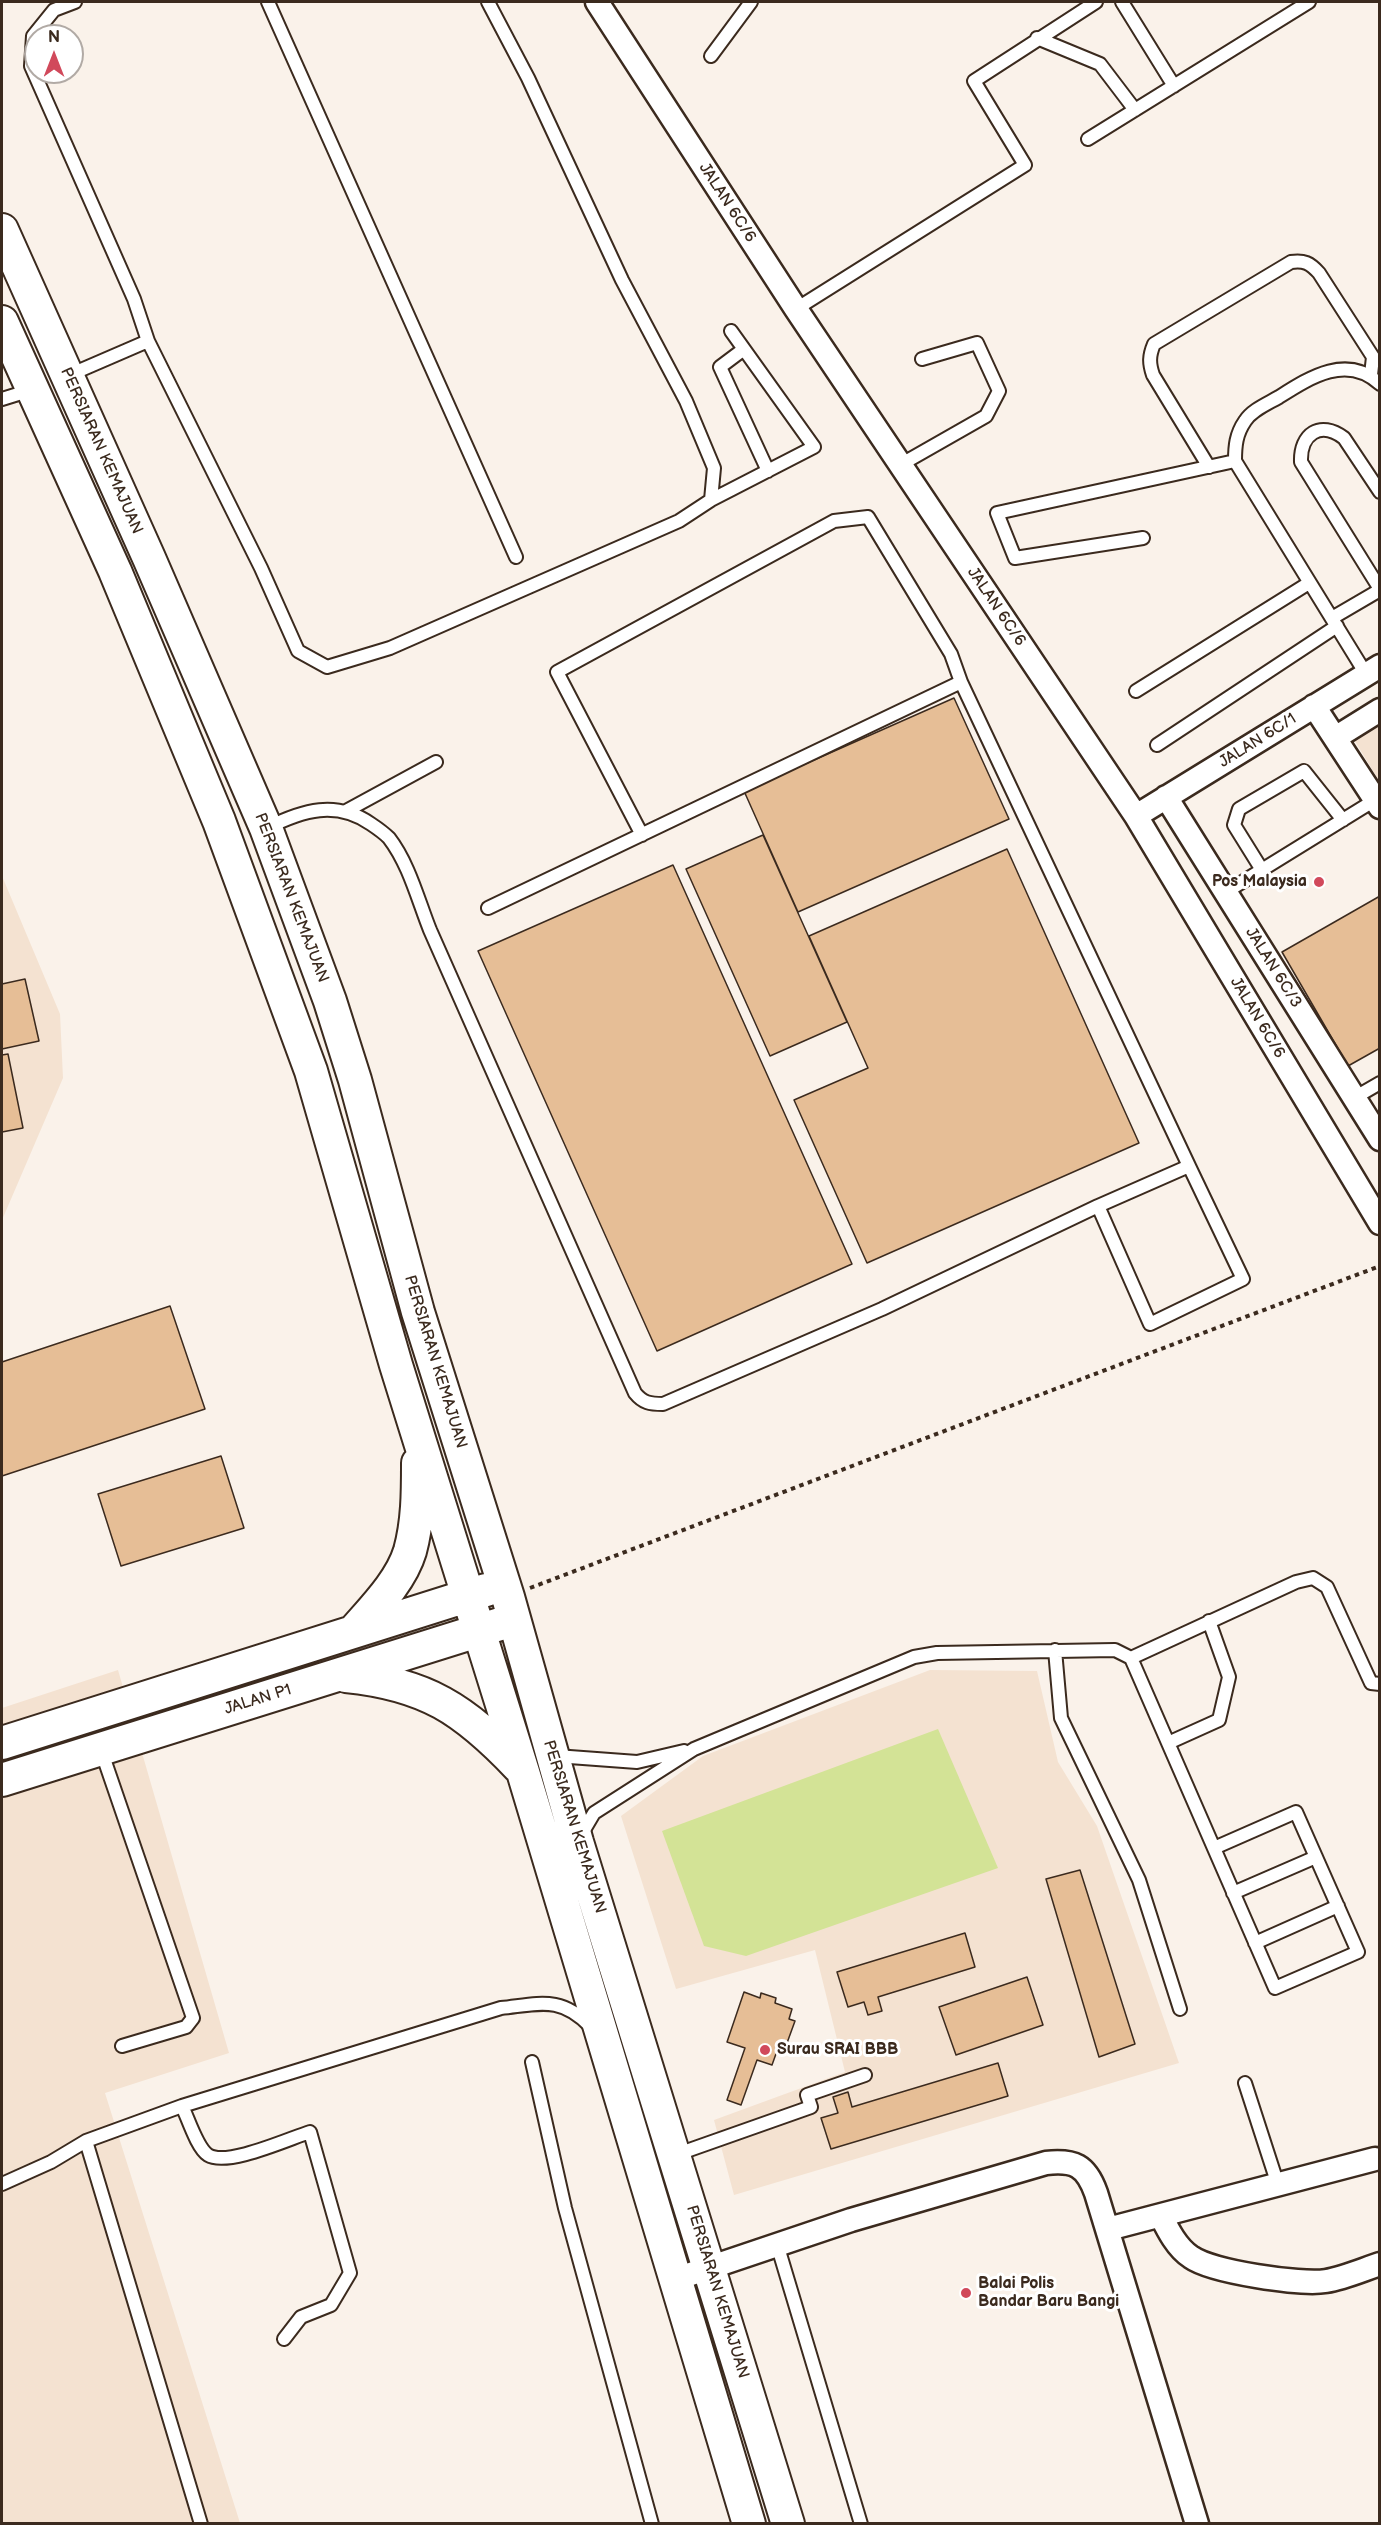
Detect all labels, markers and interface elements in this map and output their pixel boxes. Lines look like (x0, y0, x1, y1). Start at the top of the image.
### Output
north arrow (24, 24, 84, 84)
text: N (48, 28, 60, 47)
street label: JALAN 6C/6 (694, 160, 760, 246)
street label: PERSIARAN KEMAJUAN (56, 365, 146, 537)
street label: JALAN 6C/6 (963, 564, 1029, 650)
street label: JALAN 6C/1 (1216, 710, 1300, 772)
street label: PERSIARAN KEMAJUAN (250, 810, 332, 986)
place label: Pos Malaysia (1212, 872, 1307, 892)
marker: Pos Malaysia (1312, 875, 1326, 889)
street label: JALAN 6C/3 (1241, 924, 1305, 1012)
street label: JALAN 6C/6 (1225, 974, 1289, 1062)
street label: PERSIARAN KEMAJUAN (399, 1273, 471, 1451)
street label: JALAN P1 (222, 1681, 294, 1719)
street label: PERSIARAN KEMAJUAN (538, 1738, 610, 1916)
place label: Surau SRAI BBB (777, 2040, 898, 2060)
marker: Surau SRAI BBB (758, 2043, 772, 2057)
street label: PERSIARAN KEMAJUAN (681, 2203, 753, 2381)
place label: Balai Polis Bandar Baru Bangi (978, 2274, 1119, 2312)
marker: Balai Polis Bandar Baru Bangi (959, 2286, 973, 2300)

